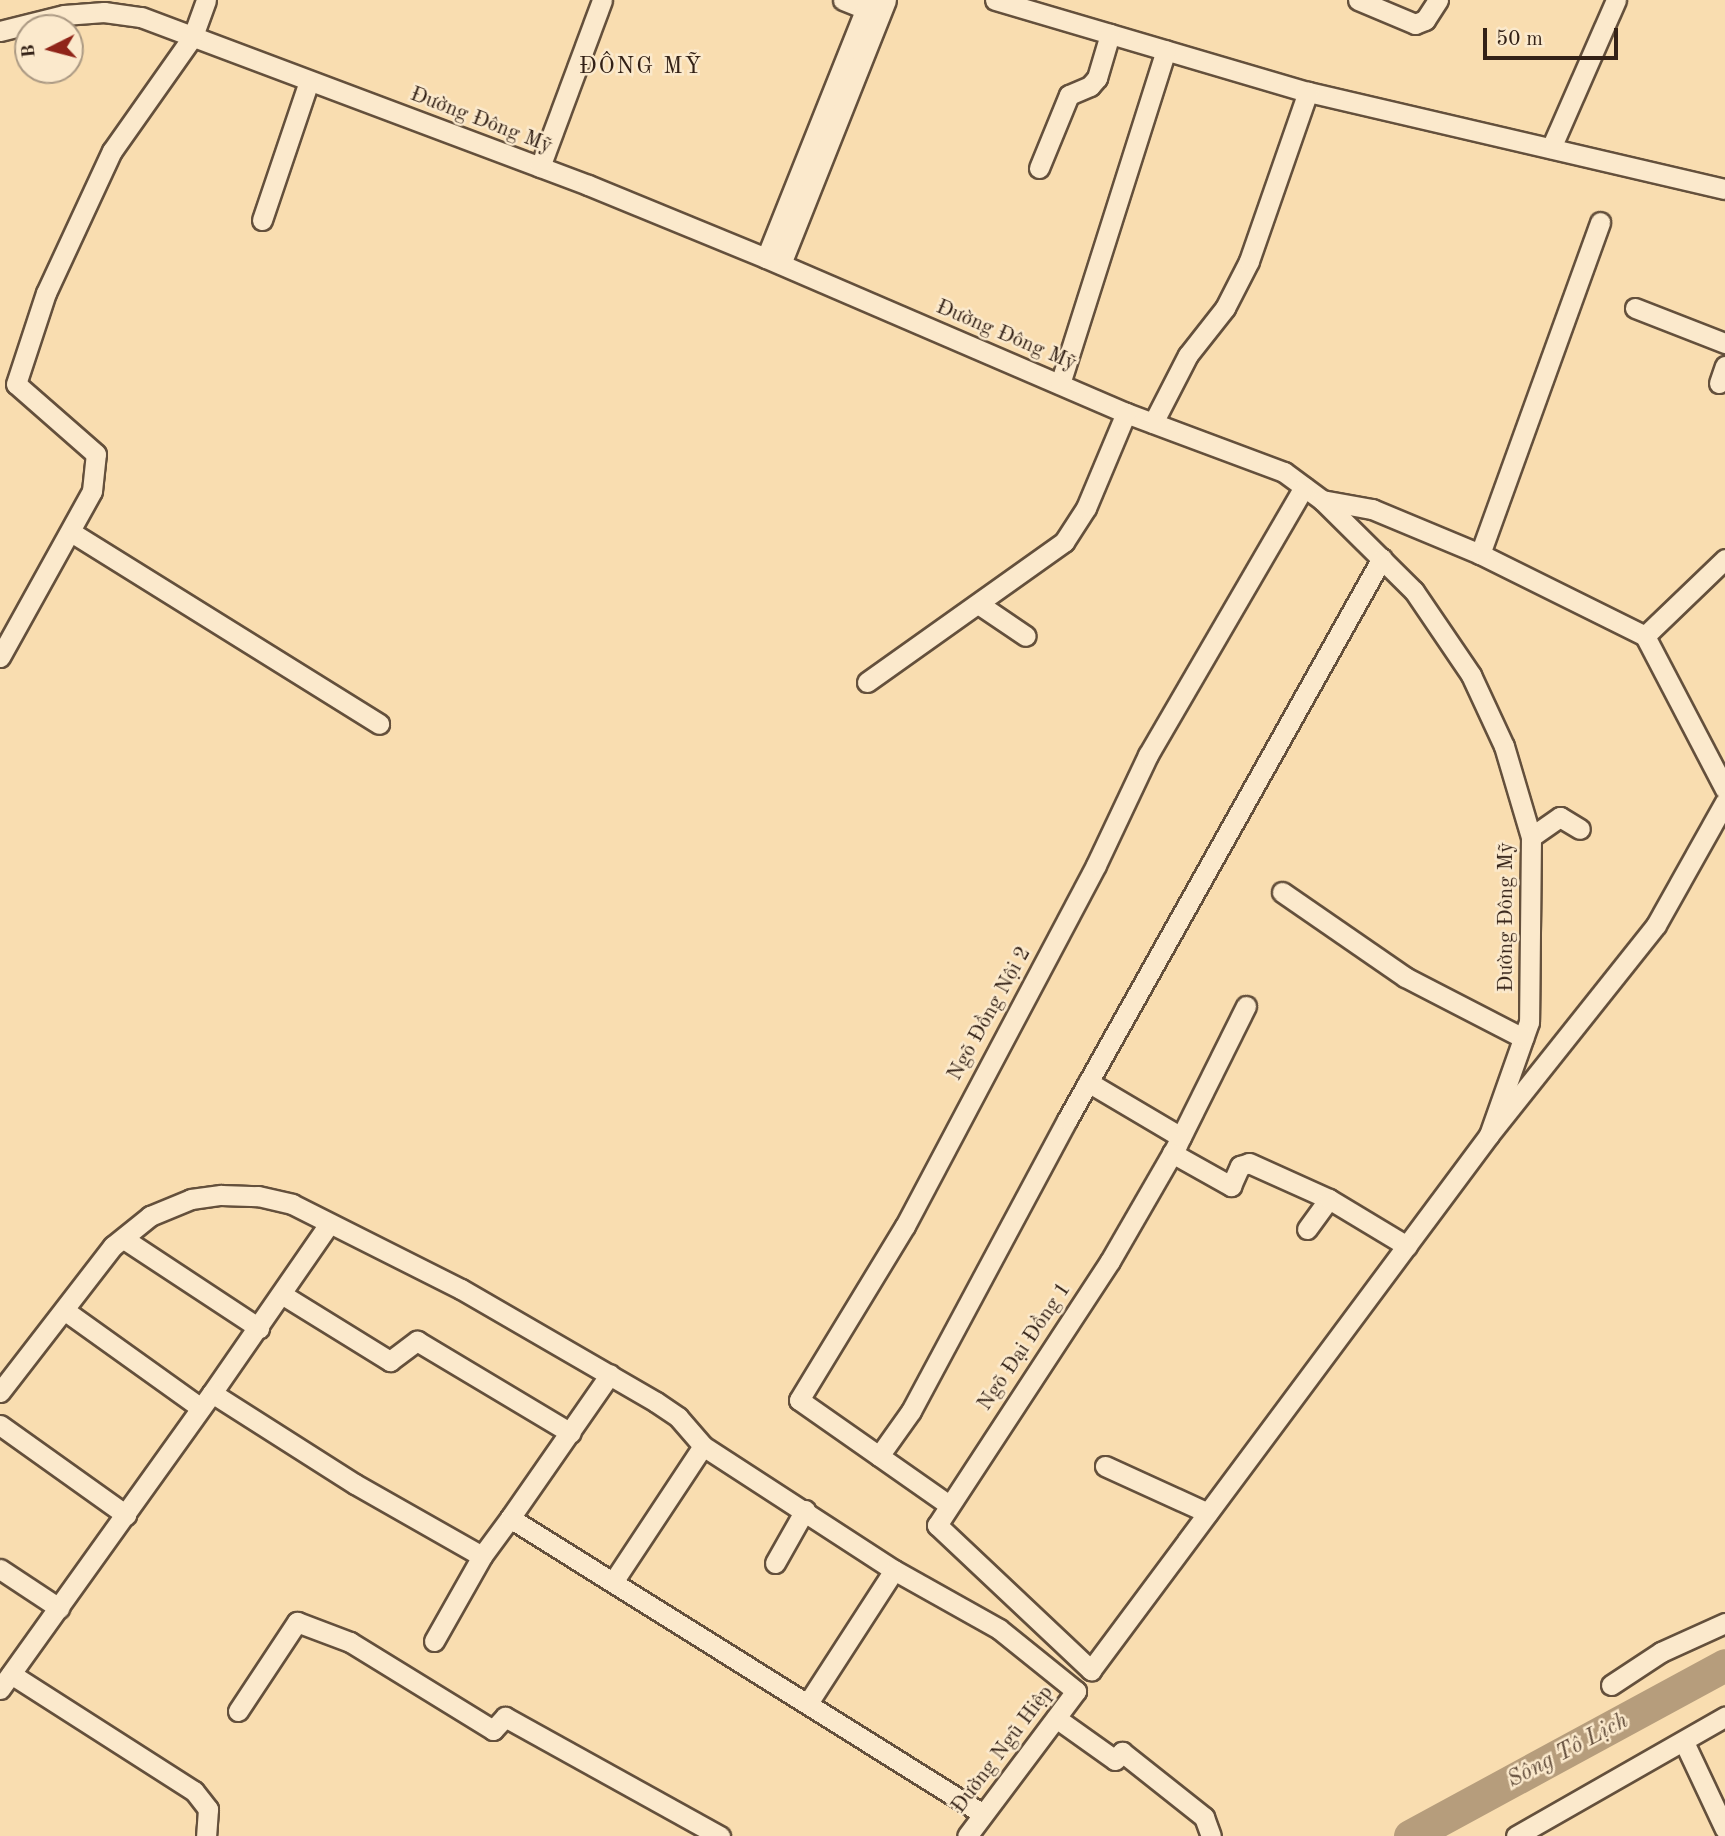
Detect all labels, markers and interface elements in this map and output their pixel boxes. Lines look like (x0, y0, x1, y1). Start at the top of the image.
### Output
north arrow (14, 14, 84, 84)
scale bar (1487, 14, 1622, 58)
text: 50 m (1496, 29, 1543, 50)
text: B (19, 43, 40, 59)
district label: ĐÔNG MỸ (580, 53, 702, 81)
street label: Đường Đông Mỹ (406, 82, 556, 160)
street label: Đường Đông Mỹ (932, 295, 1080, 377)
street label: Đường Đông Mỹ (1494, 842, 1520, 992)
street label: Ngõ Đồng Nội 2 (943, 943, 1037, 1085)
street label: Ngõ Đại Đồng 1 (973, 1278, 1077, 1416)
street label: Đường Ngũ Hiệp (947, 1681, 1059, 1819)
water label: Sông Tô Lịch (1503, 1708, 1633, 1794)

